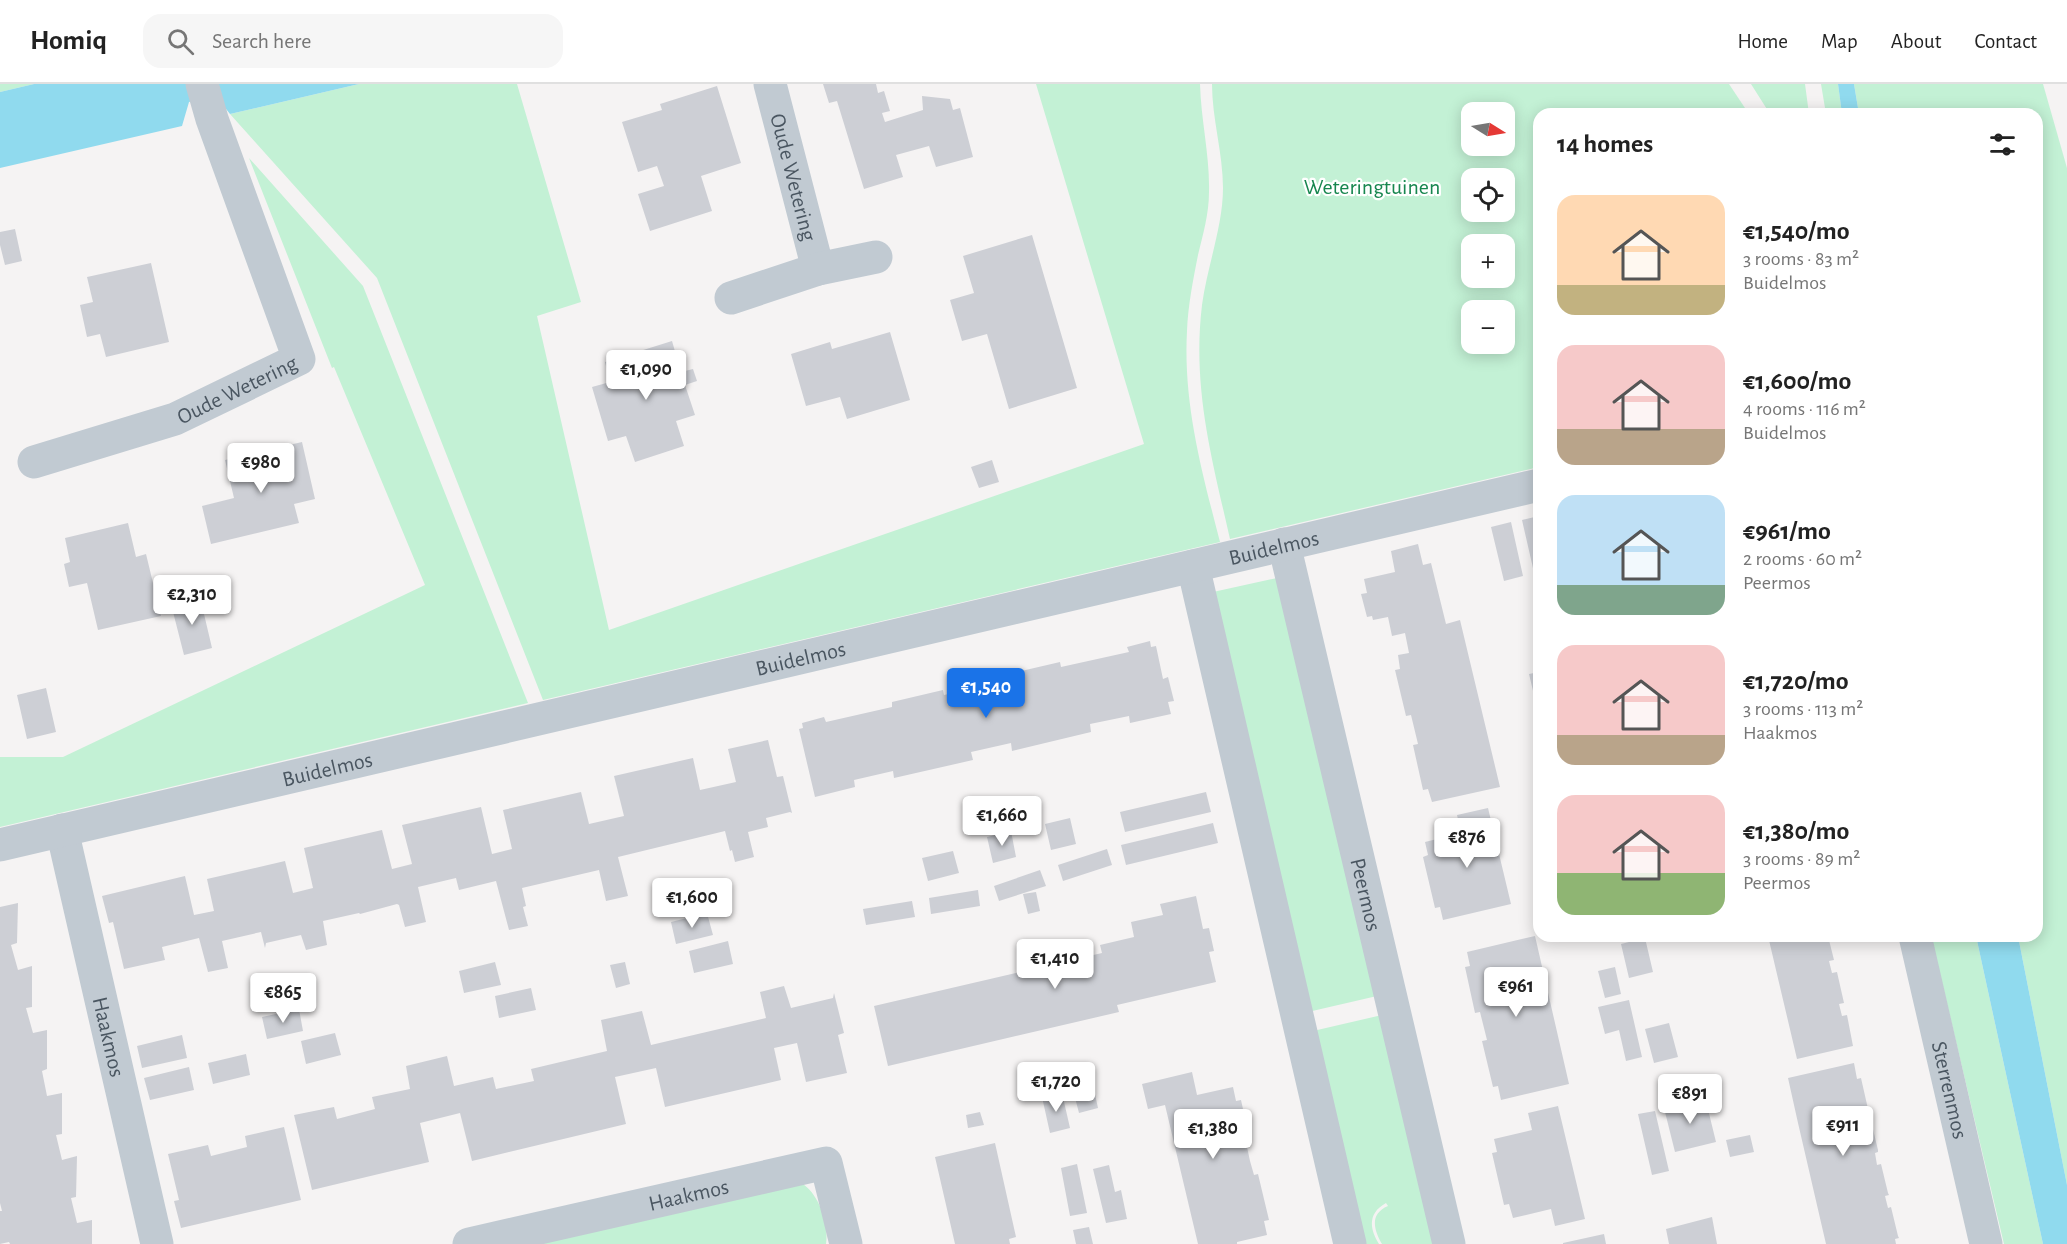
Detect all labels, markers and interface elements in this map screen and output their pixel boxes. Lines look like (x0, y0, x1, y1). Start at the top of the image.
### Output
search box (143, 14, 563, 68)
icon: search (164, 25, 197, 58)
text: Homiq (30, 27, 107, 55)
text: Search here (212, 30, 312, 52)
text: Home (1737, 31, 1788, 52)
text: Map (1821, 31, 1858, 52)
text: About (1891, 31, 1941, 52)
text: Contact (1974, 31, 2037, 52)
north arrow (1461, 102, 1515, 156)
map controls (1461, 102, 1515, 354)
street label: Oude Wetering (766, 111, 820, 243)
icon: filters (1986, 128, 2019, 161)
text: 14 homes (1557, 131, 1653, 157)
button: locate (1461, 168, 1515, 222)
park label: Weteringtuinen (1304, 176, 1440, 198)
text: €1,540/mo (1743, 218, 1850, 244)
icon: home (1605, 219, 1677, 291)
button: + (1461, 234, 1515, 288)
text: 3 rooms · 83 m² (1743, 249, 1859, 269)
text: Buidelmos (1743, 273, 1827, 293)
button: − (1461, 300, 1515, 354)
pin: €1,090 (597, 350, 695, 401)
street label: Oude Wetering (174, 352, 301, 428)
text: €1,090 (620, 359, 672, 379)
text: €1,600/mo (1743, 368, 1851, 394)
icon: home (1605, 369, 1677, 441)
text: 4 rooms · 116 m² (1743, 399, 1866, 419)
text: Buidelmos (1743, 423, 1827, 443)
pin: €980 (225, 443, 297, 494)
text: €980 (241, 452, 281, 472)
text: €961/mo (1743, 518, 1831, 544)
icon: home (1605, 519, 1677, 591)
street label: Buidelmos (1227, 527, 1321, 569)
text: 2 rooms · 60 m² (1743, 549, 1862, 569)
text: Peermos (1743, 573, 1811, 593)
pin: €2,310 (143, 575, 241, 626)
text: €2,310 (167, 584, 217, 604)
street label: Buidelmos (753, 638, 848, 680)
pin: €1,540 (937, 668, 1035, 719)
text: €1,720/mo (1743, 668, 1849, 694)
icon: home (1605, 669, 1677, 741)
text: €1,540 (961, 677, 1011, 697)
text: 3 rooms · 113 m² (1743, 699, 1863, 719)
text: Haakmos (1743, 723, 1817, 743)
street label: Buidelmos (280, 748, 375, 791)
pin: €1,660 (953, 796, 1051, 847)
text: €1,660 (977, 805, 1027, 825)
pin: €876 (1431, 818, 1503, 869)
text: €1,380/mo (1743, 818, 1849, 844)
icon: home (1605, 819, 1677, 891)
text: €876 (1448, 827, 1486, 847)
text: 3 rooms · 89 m² (1743, 849, 1860, 869)
street label: Peermos (1346, 856, 1385, 933)
text: Peermos (1743, 873, 1811, 893)
pin: €1,600 (643, 878, 741, 929)
text: €1,600 (666, 887, 718, 907)
pin: €1,410 (1006, 939, 1104, 990)
text: €1,410 (1031, 948, 1079, 968)
pin: €961 (1480, 967, 1552, 1018)
pin: €865 (247, 973, 319, 1024)
text: €961 (1498, 976, 1534, 996)
text: €865 (264, 982, 302, 1002)
street label: Haakmos (89, 995, 128, 1079)
street label: Sterrenmos (1928, 1039, 1971, 1141)
pin: €1,720 (1007, 1062, 1105, 1113)
text: €1,720 (1031, 1071, 1081, 1091)
pin: €891 (1654, 1074, 1726, 1125)
text: €891 (1672, 1083, 1708, 1103)
pin: €911 (1807, 1106, 1879, 1157)
pin: €1,380 (1164, 1109, 1262, 1160)
text: €911 (1826, 1115, 1860, 1135)
text: €1,380 (1188, 1118, 1238, 1138)
street label: Haakmos (646, 1175, 731, 1215)

